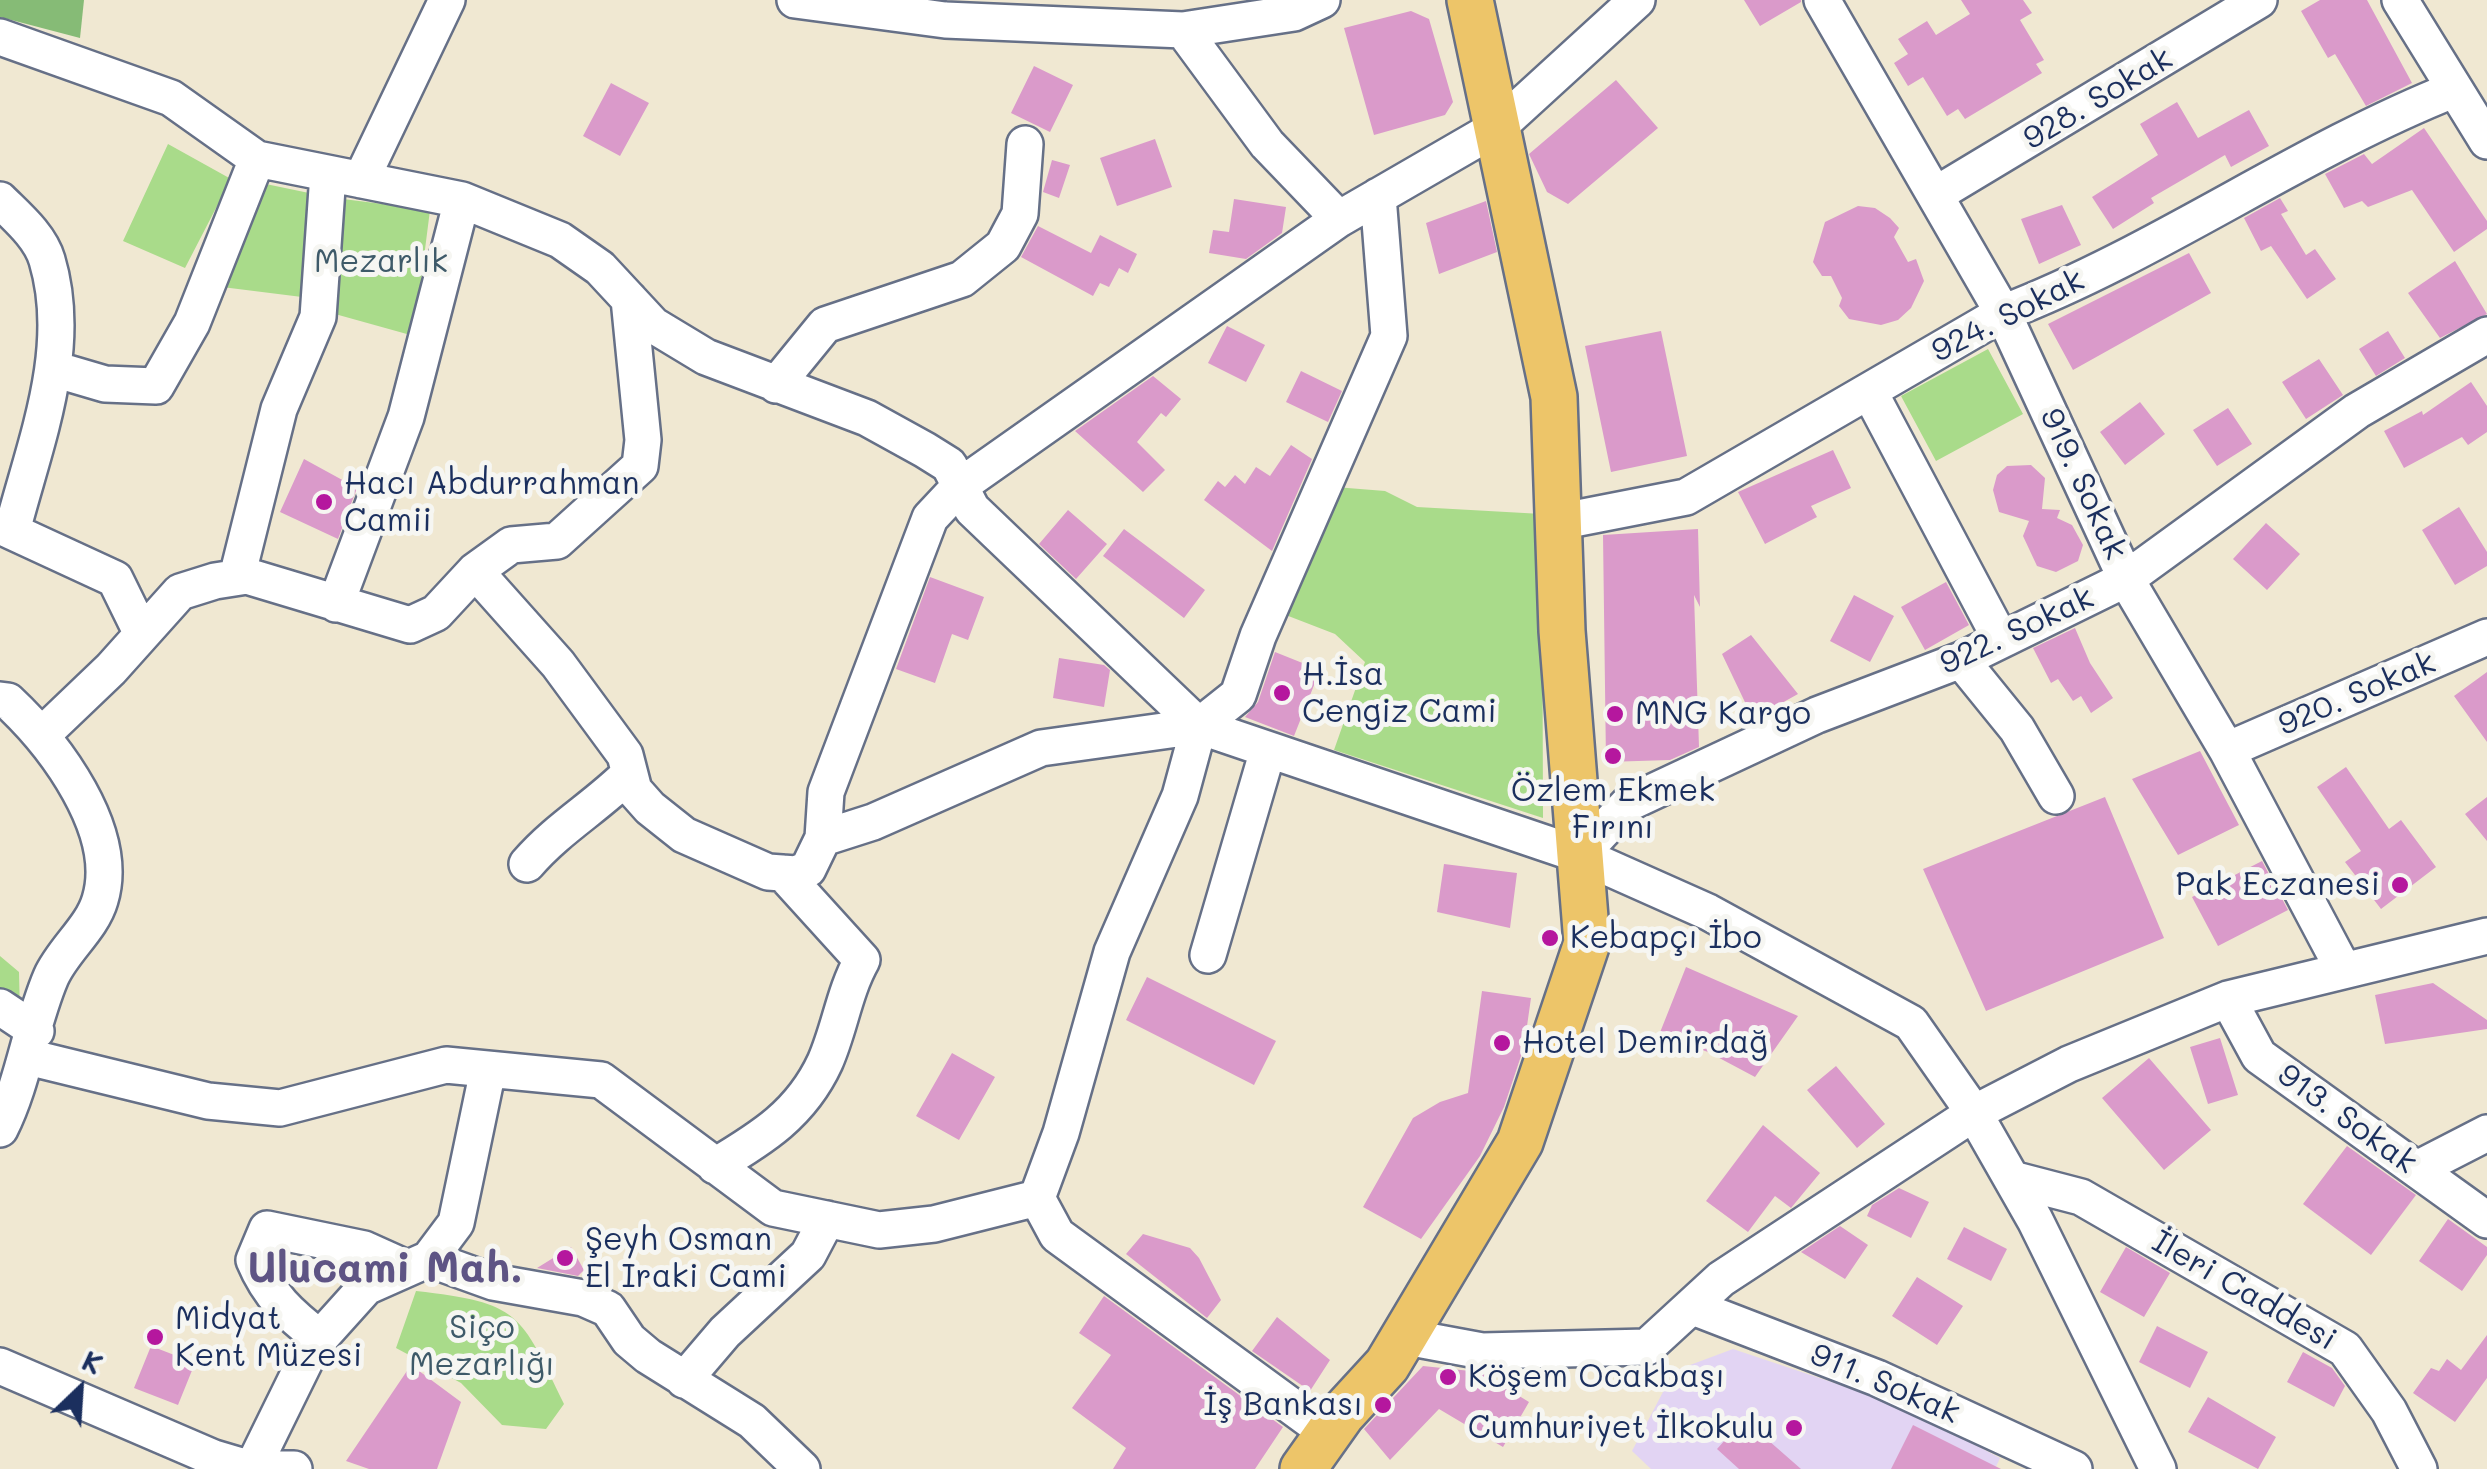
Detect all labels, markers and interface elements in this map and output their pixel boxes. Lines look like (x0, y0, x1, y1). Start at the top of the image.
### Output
street label: 928. Sokak (2017, 40, 2179, 158)
park label: Mezarlık (314, 243, 448, 281)
street label: 924. Sokak (1925, 261, 2091, 371)
street label: 919. Sokak (2031, 402, 2135, 566)
place label: Hacı Abdurrahman Camii (344, 465, 639, 540)
marker: Hacı Abdurrahman Camii (313, 491, 335, 513)
street label: 922. Sokak (1934, 579, 2100, 683)
street label: 920. Sokak (2273, 644, 2441, 744)
place label: H.İsa Cengiz Cami (1302, 656, 1497, 731)
marker: H.İsa Cengiz Cami (1271, 682, 1293, 704)
place label: MNG Kargo (1635, 695, 1811, 733)
marker: MNG Kargo (1604, 703, 1626, 725)
marker: Özlem Ekmek Fırını (1602, 745, 1624, 767)
place label: Özlem Ekmek Fırını (1511, 772, 1715, 847)
place label: Pak Eczanesi (2176, 866, 2380, 904)
marker: Pak Eczanesi (2389, 874, 2411, 896)
place label: Kebapçı İbo (1570, 919, 1762, 957)
marker: Kebapçı İbo (1539, 927, 1561, 949)
place label: Hotel Demirdağ (1522, 1024, 1768, 1062)
marker: Hotel Demirdağ (1491, 1032, 1513, 1054)
street label: 913. Sokak (2270, 1056, 2424, 1182)
place label: Şeyh Osman El Iraki Cami (585, 1221, 787, 1296)
street label: İleri Caddesi (2145, 1223, 2343, 1359)
district label: Ulucami Mah. (247, 1244, 523, 1294)
marker: Şeyh Osman El Iraki Cami (554, 1247, 576, 1269)
place label: Midyat Kent Müzesi (175, 1300, 362, 1375)
park label: Siço Mezarlığı (409, 1309, 555, 1384)
marker: Midyat Kent Müzesi (144, 1326, 166, 1348)
street label: 911. Sokak (1805, 1335, 1965, 1433)
north arrow (30, 1339, 130, 1439)
text: K (77, 1342, 109, 1382)
place label: Köşem Ocakbaşı (1468, 1358, 1725, 1396)
marker: Köşem Ocakbaşı (1437, 1366, 1459, 1388)
place label: İş Bankası (1203, 1386, 1363, 1424)
marker: İş Bankası (1372, 1394, 1394, 1416)
place label: Cumhuriyet İlkokulu (1468, 1409, 1774, 1447)
marker: Cumhuriyet İlkokulu (1783, 1417, 1805, 1439)

